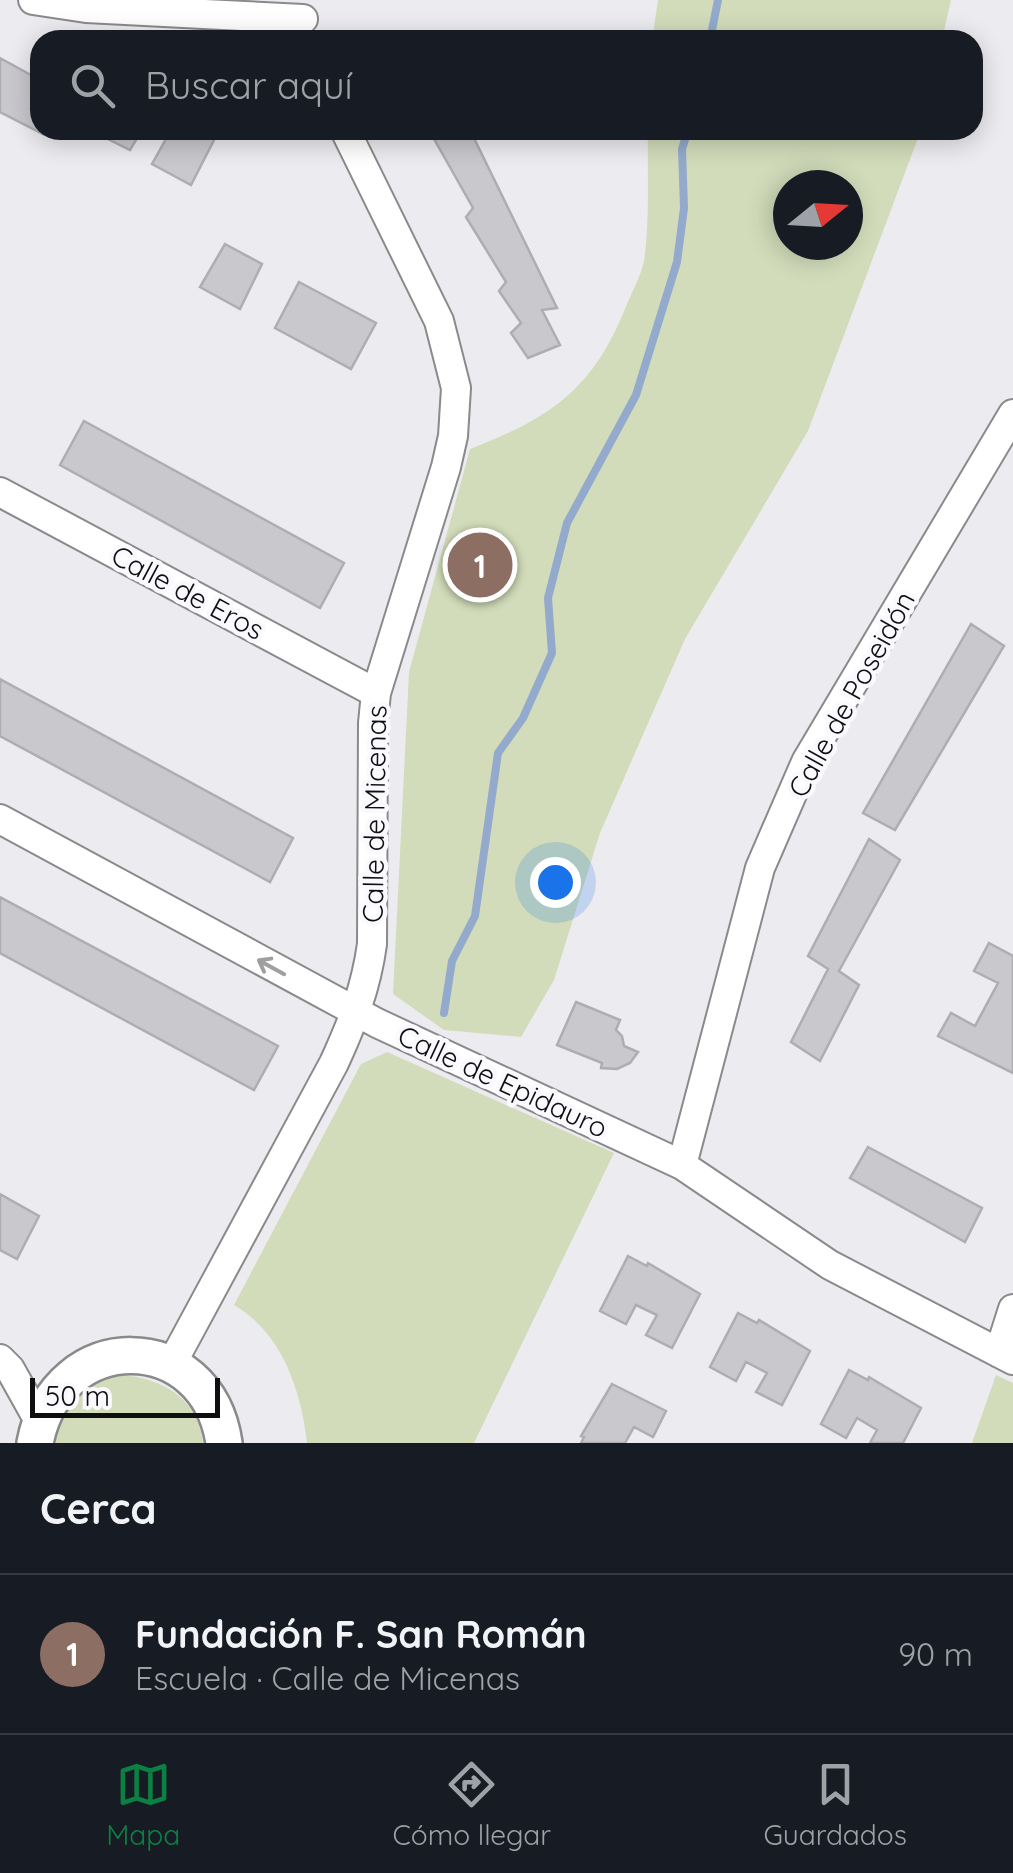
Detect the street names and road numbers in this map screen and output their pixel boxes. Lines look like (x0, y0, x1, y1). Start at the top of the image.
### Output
street label: Calle de Eros (106, 537, 270, 647)
street label: Calle de Poseidón (780, 585, 922, 803)
street label: Calle de Micenas (355, 705, 393, 923)
street label: Calle de Epidauro (393, 1017, 613, 1145)

